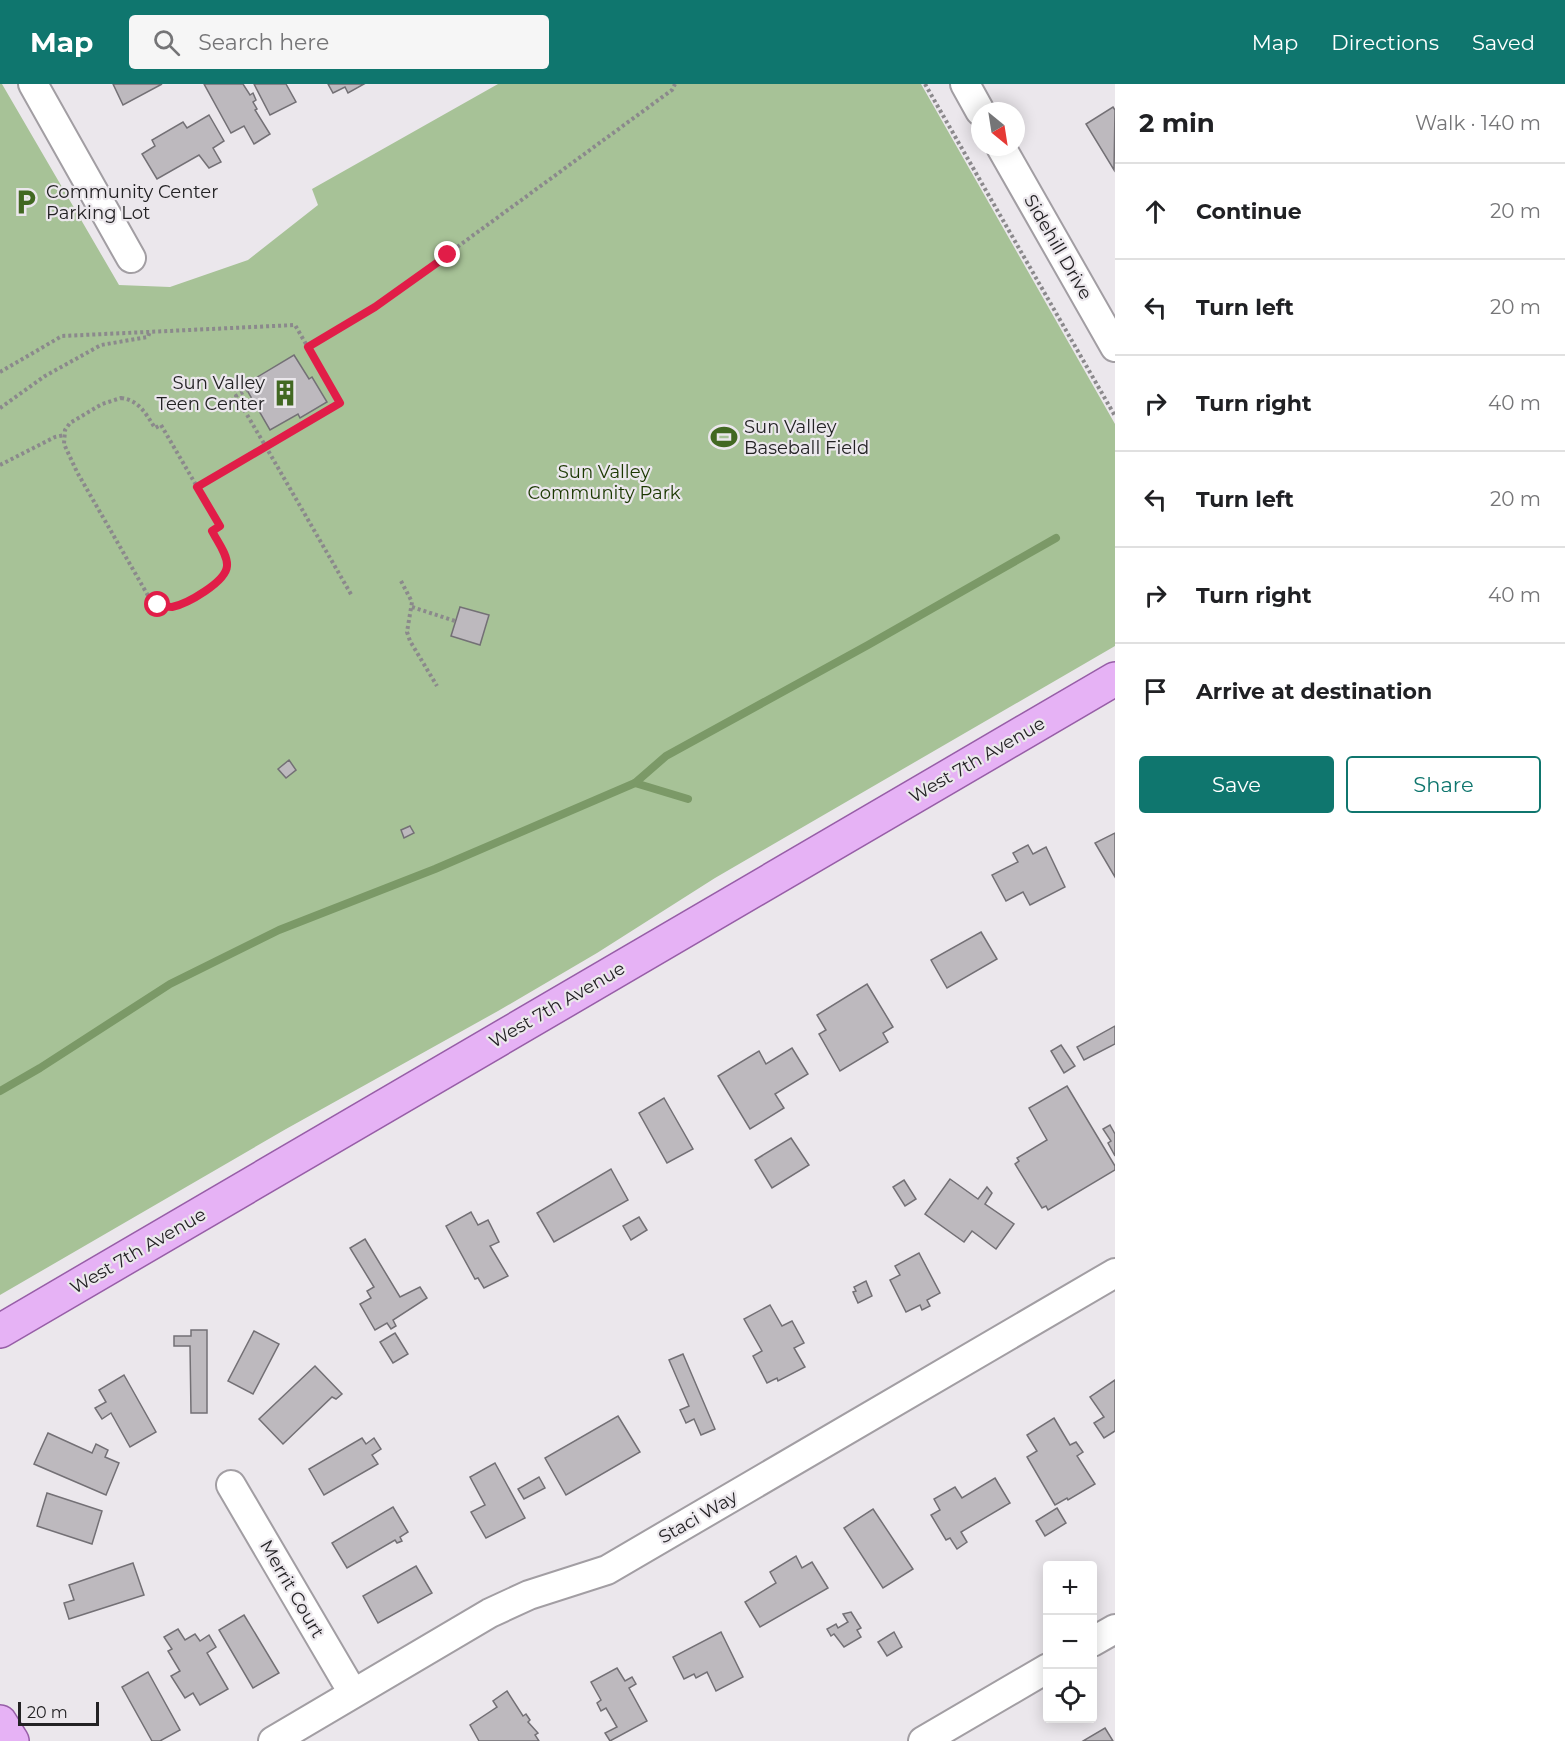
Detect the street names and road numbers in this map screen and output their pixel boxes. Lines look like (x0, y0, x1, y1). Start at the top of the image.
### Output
street label: Sidehill Drive (1019, 191, 1097, 304)
street label: West 7th Avenue (905, 712, 1049, 808)
street label: West 7th Avenue (485, 957, 629, 1053)
street label: West 7th Avenue (66, 1203, 210, 1299)
street label: Staci Way (655, 1486, 741, 1548)
street label: Merrit Court (255, 1536, 329, 1642)

